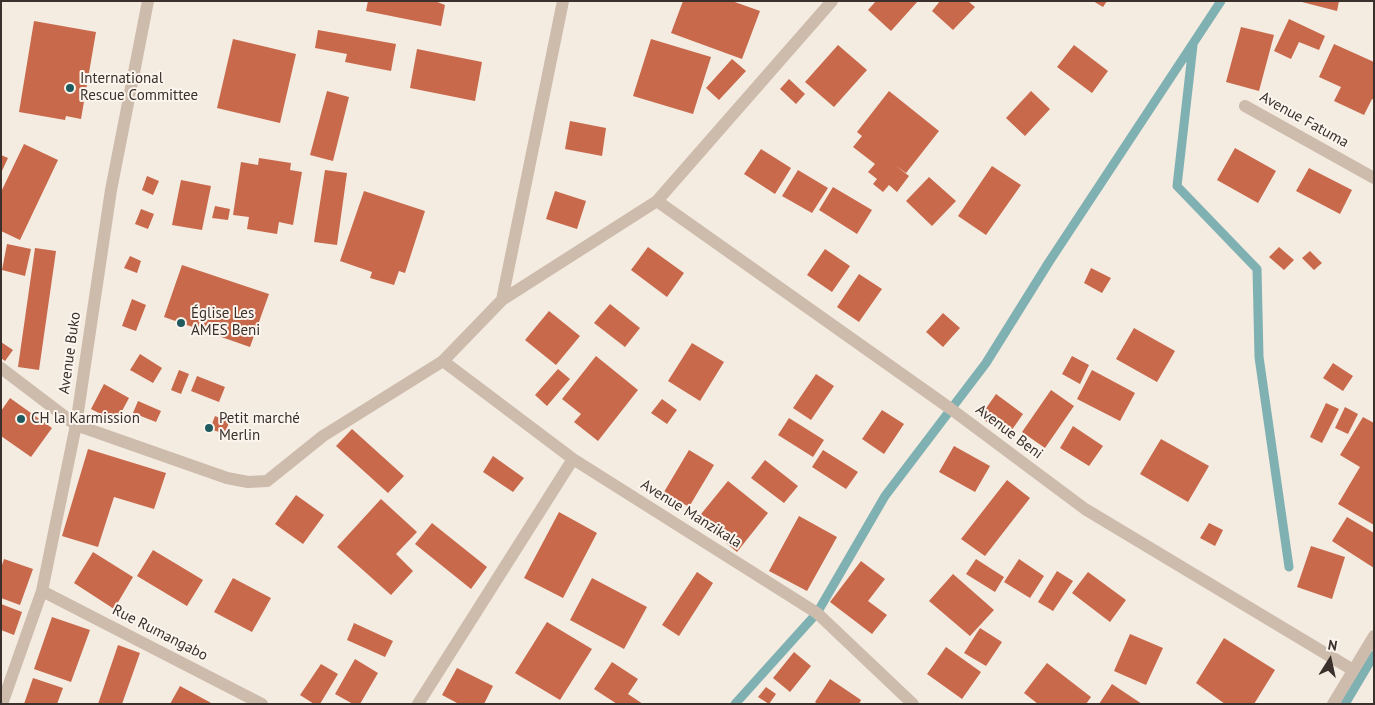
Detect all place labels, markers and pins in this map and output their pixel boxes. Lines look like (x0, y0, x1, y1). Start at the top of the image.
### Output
place label: International Rescue Committee (80, 70, 198, 105)
marker: International Rescue Committee (64, 82, 76, 94)
place label: Église Les AMES Beni (191, 305, 260, 340)
marker: Église Les AMES Beni (175, 317, 187, 329)
place label: CH la Karmission (31, 410, 140, 428)
place label: Petit marché Merlin (219, 410, 300, 445)
marker: CH la Karmission (15, 413, 27, 425)
marker: Petit marché Merlin (203, 422, 215, 434)

